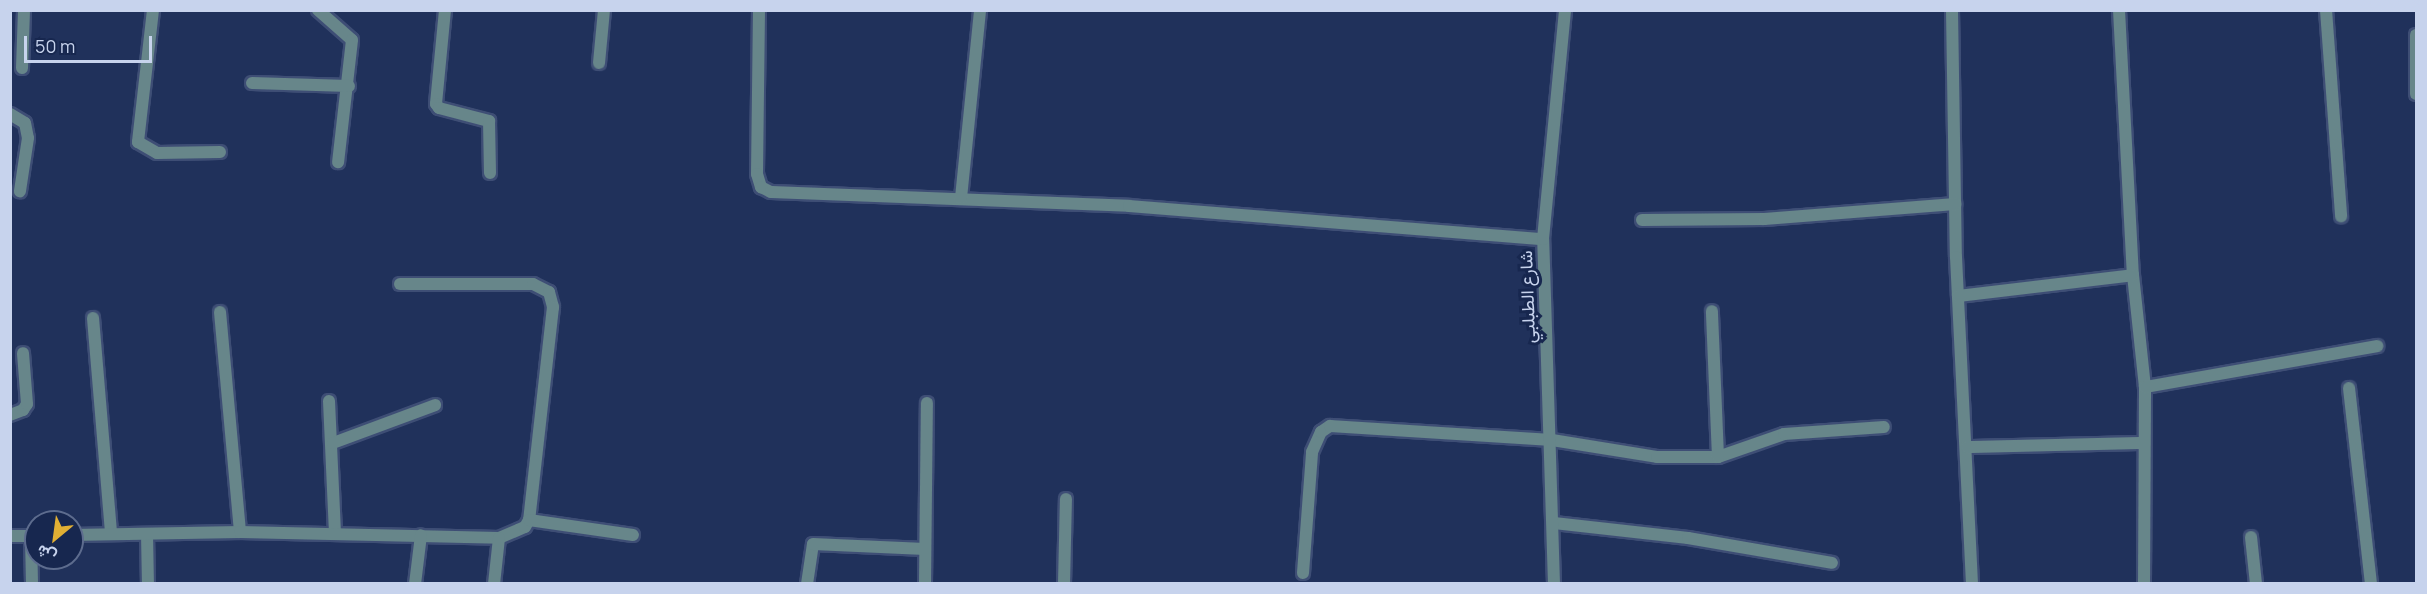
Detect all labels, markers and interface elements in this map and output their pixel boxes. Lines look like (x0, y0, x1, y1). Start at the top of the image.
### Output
scale bar (27, 24, 154, 62)
text: 50 m (35, 34, 75, 58)
street label: شارع الطبلبي (1515, 250, 1539, 344)
north arrow (24, 510, 84, 570)
text: ش (33, 540, 60, 568)

